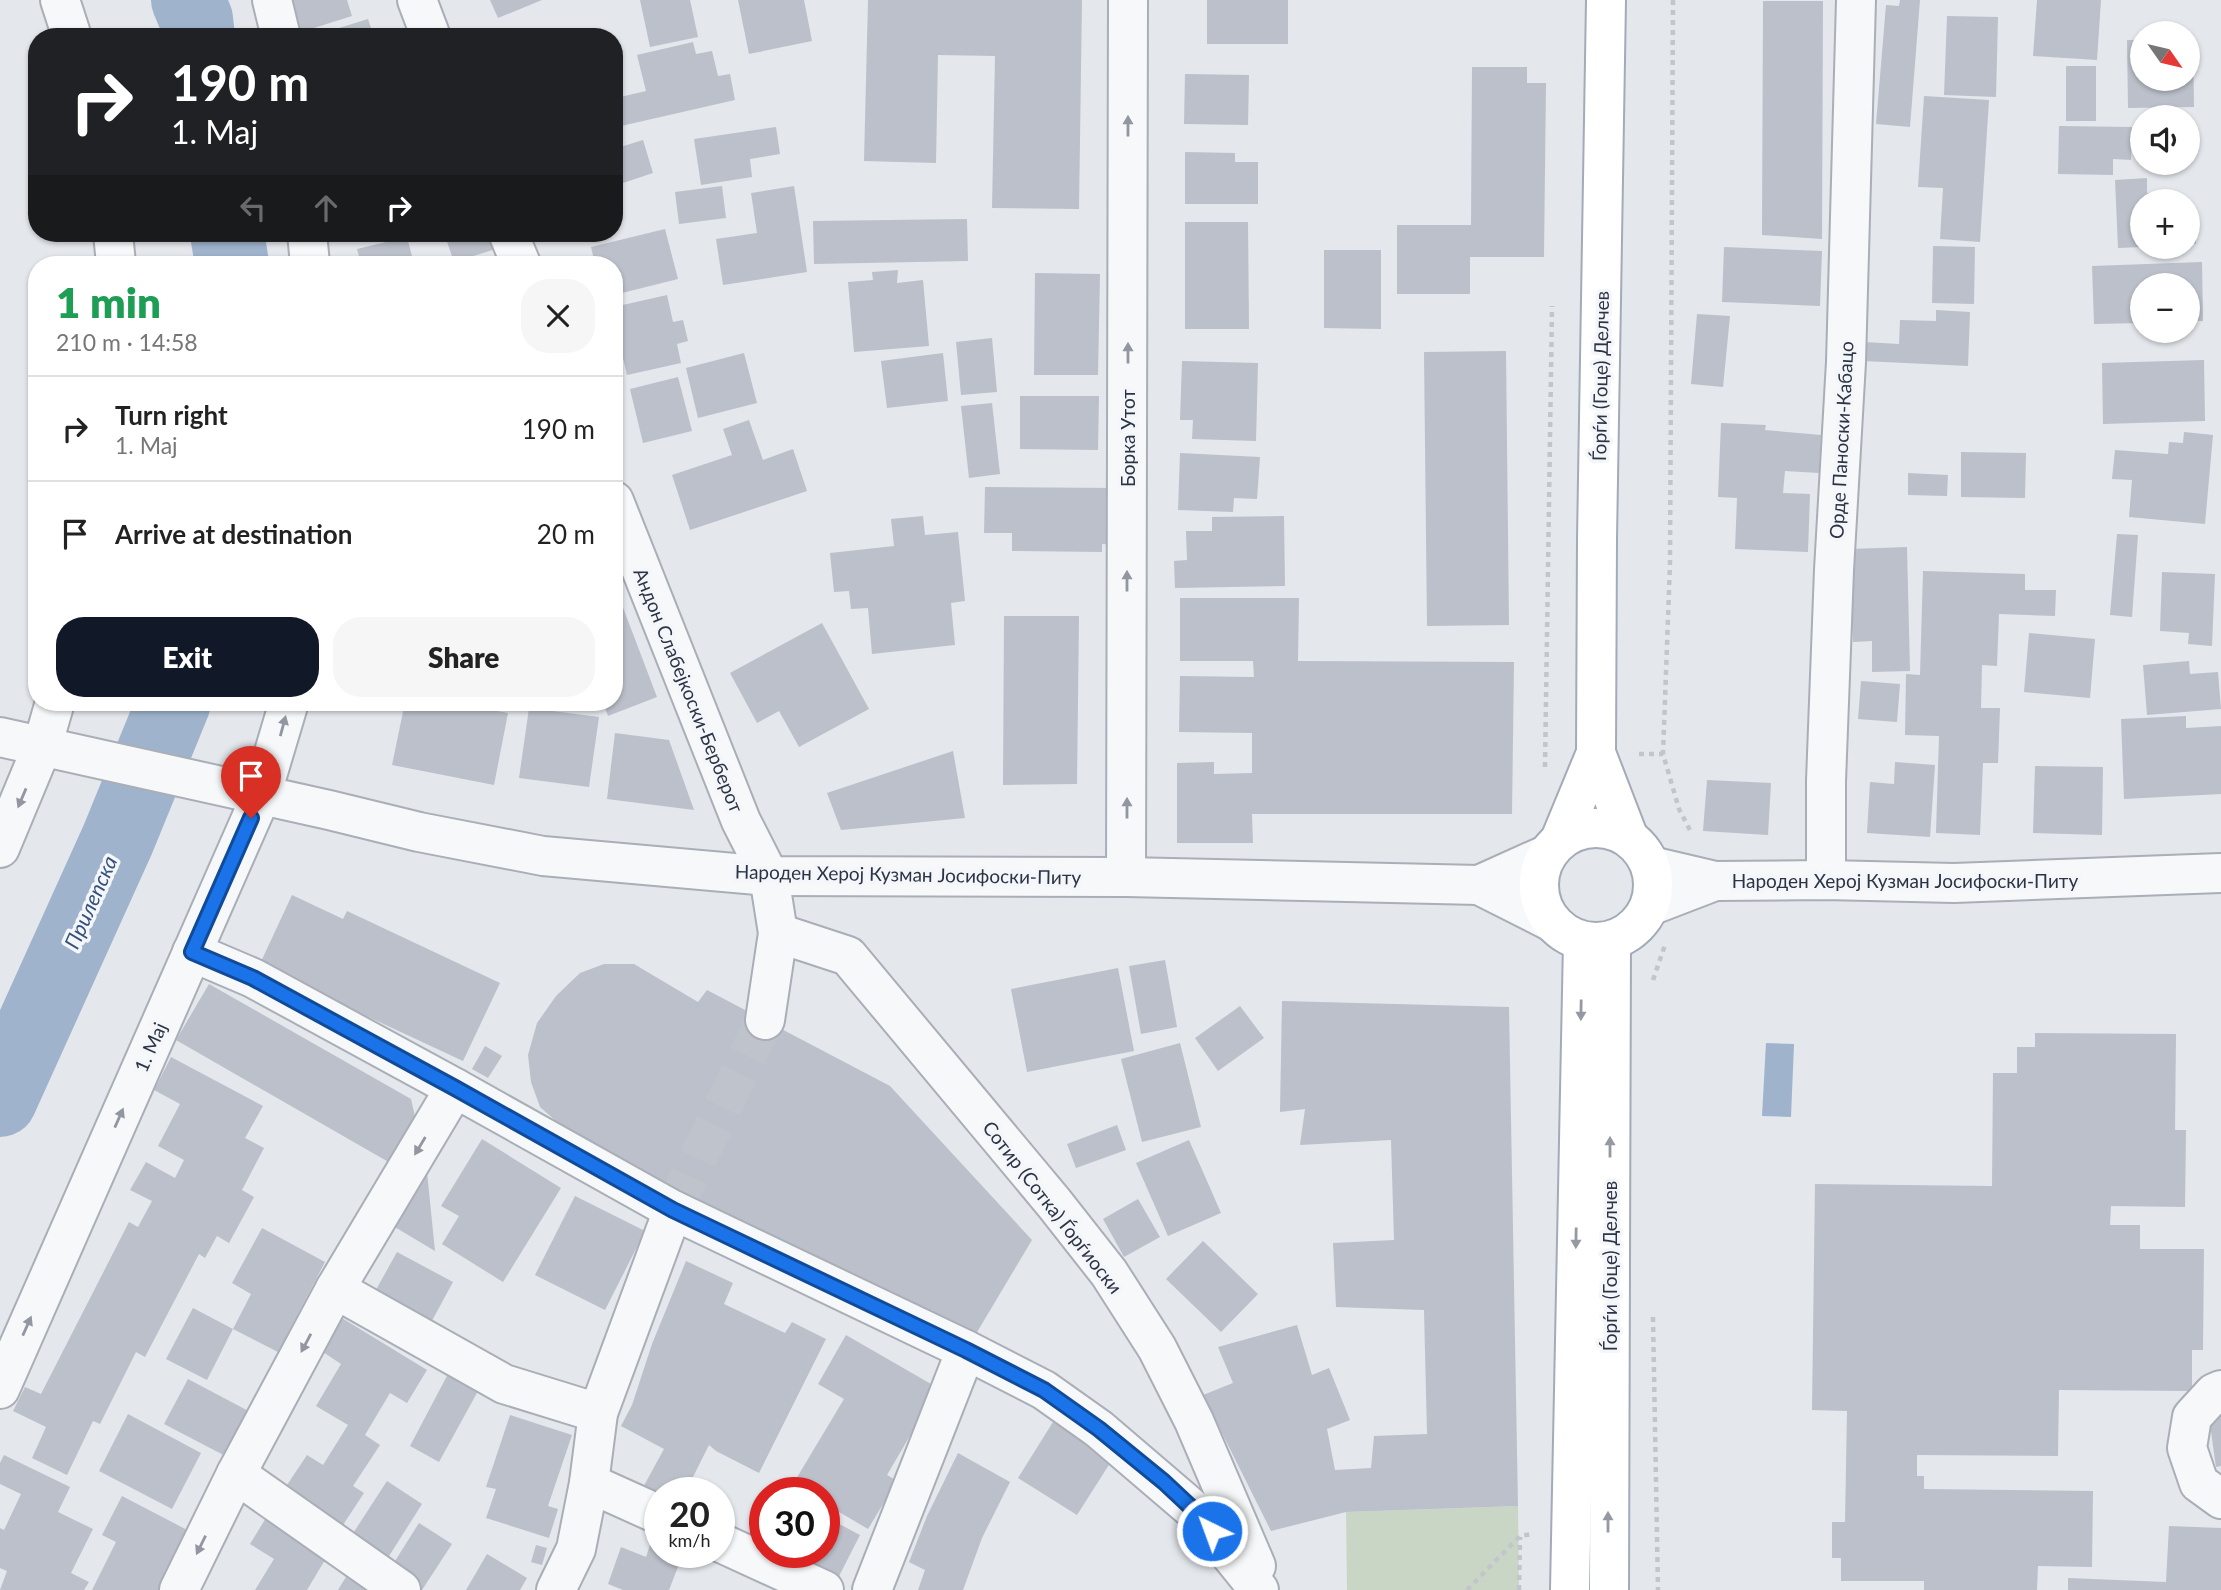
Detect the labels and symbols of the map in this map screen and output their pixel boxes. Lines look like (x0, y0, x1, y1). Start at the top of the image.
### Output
north arrow (2130, 21, 2200, 91)
one-way arrow (1122, 115, 1134, 137)
street label: Ѓорѓи (Гоце) Делчев (1587, 291, 1613, 461)
street label: Орде Паноски-Кабацо (1824, 341, 1858, 539)
one-way arrow (1122, 342, 1134, 364)
street label: Борка Утот (1116, 389, 1139, 487)
street label: Андон Слабејкоски-Берберот (629, 564, 749, 816)
one-way arrow (1121, 570, 1133, 592)
one-way arrow (278, 715, 289, 737)
pin (221, 746, 281, 818)
one-way arrow (16, 787, 27, 808)
one-way arrow (1121, 797, 1133, 819)
water label: Прилепска (58, 852, 122, 952)
street label: Народен Херој Кузман Јосифоски-Питу (735, 859, 1082, 889)
street label: Народен Херој Кузман Јосифоски-Питу (1732, 869, 2078, 892)
one-way arrow (1576, 1000, 1587, 1022)
street label: 1. Мај (129, 1019, 171, 1075)
one-way arrow (113, 1108, 125, 1128)
street label: Сотир (Сотка) Ѓорѓиоски (978, 1116, 1128, 1298)
one-way arrow (1604, 1136, 1615, 1158)
one-way arrow (414, 1137, 426, 1156)
street label: Ѓорѓи (Гоце) Делчев (1598, 1181, 1621, 1351)
one-way arrow (1571, 1227, 1582, 1249)
one-way arrow (22, 1315, 33, 1336)
one-way arrow (300, 1333, 312, 1353)
speed limit sign: 30 (749, 1477, 840, 1568)
position arrow (1175, 1494, 1249, 1568)
one-way arrow (1602, 1511, 1614, 1533)
one-way arrow (196, 1535, 207, 1555)

